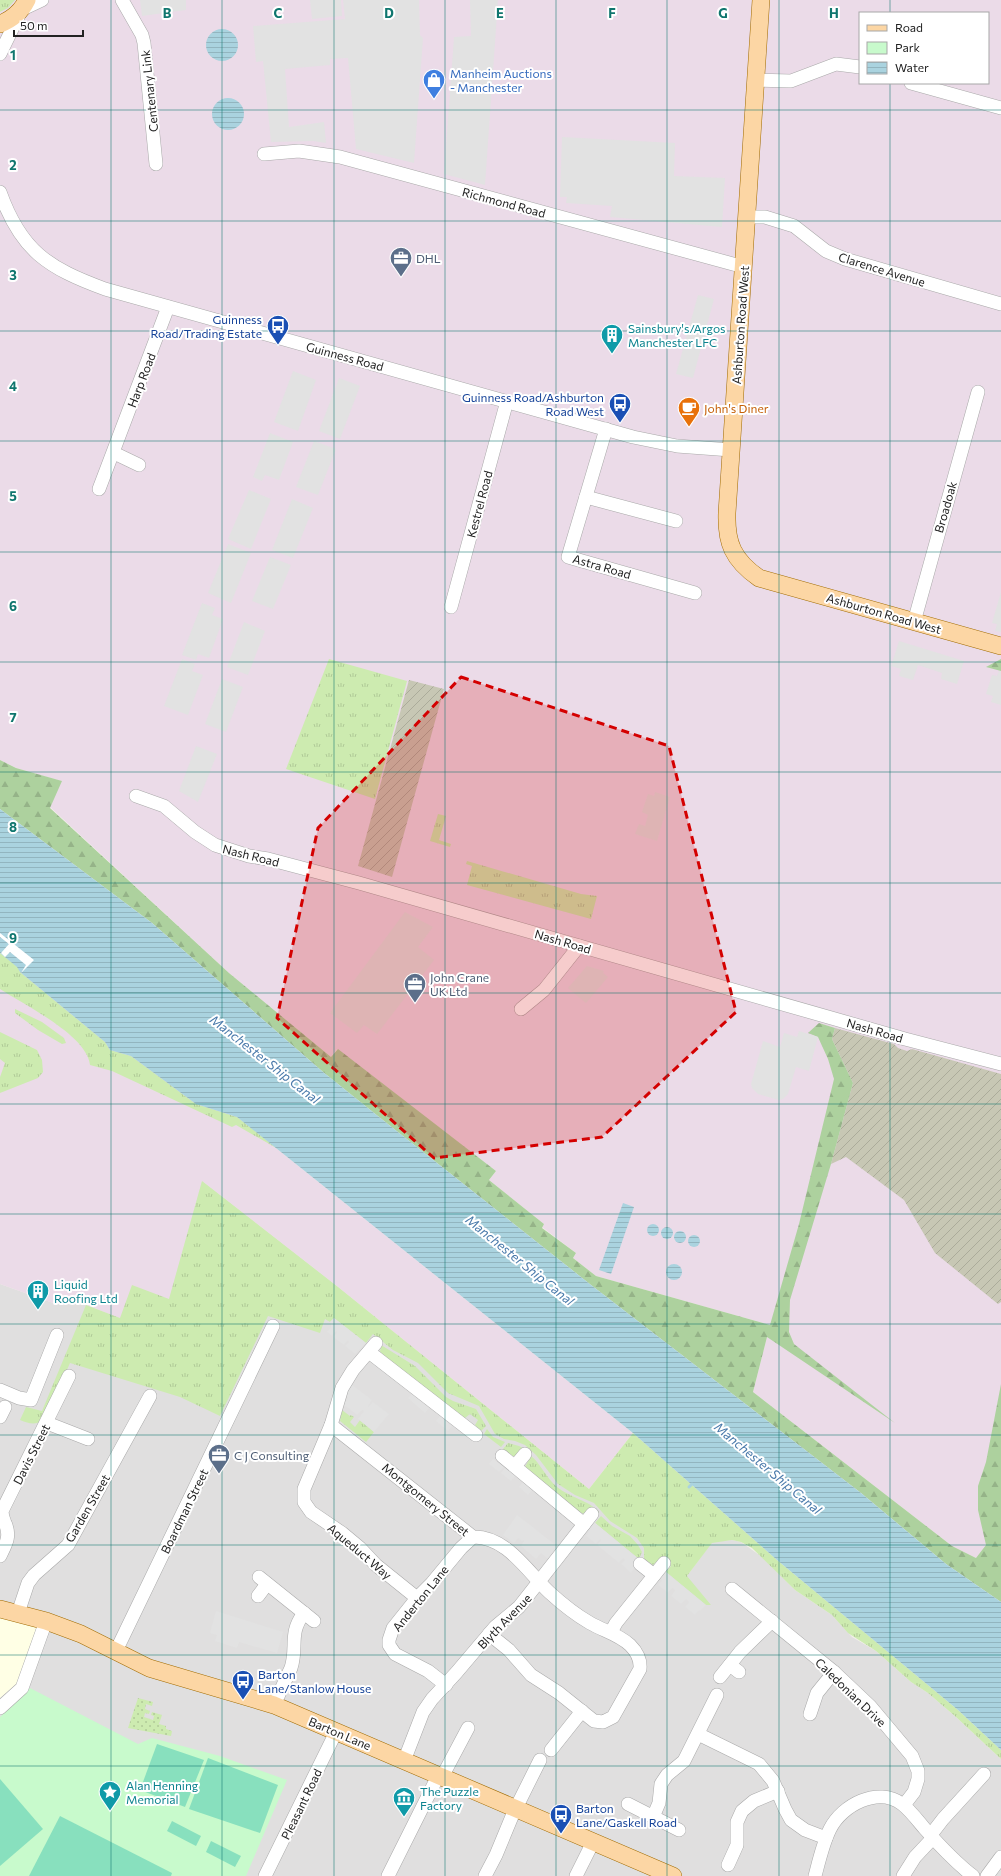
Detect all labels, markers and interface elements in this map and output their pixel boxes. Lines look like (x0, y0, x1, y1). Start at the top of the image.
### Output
text: B (163, 5, 172, 21)
text: C (274, 5, 283, 21)
text: D (384, 5, 394, 21)
text: E (496, 5, 504, 21)
text: F (608, 5, 616, 21)
text: G (718, 5, 728, 21)
text: H (829, 5, 839, 21)
scale bar (14, 12, 83, 38)
legend (859, 12, 989, 84)
text: 50 m (20, 18, 48, 32)
text: Road (895, 20, 923, 34)
text: Park (895, 40, 921, 54)
text: 1 (10, 47, 16, 63)
street label: Centenary Link (138, 49, 160, 133)
text: Water (895, 60, 929, 74)
place label: Manheim Auctions - Manchester (450, 66, 552, 94)
shop icon: Manheim Auctions - Manchester (421, 67, 447, 100)
text: 2 (9, 157, 17, 173)
street label: Richmond Road (461, 184, 547, 220)
office icon: DHL (388, 245, 414, 278)
street label: Clarence Avenue (837, 249, 927, 289)
place label: DHL (416, 251, 441, 265)
street label: Ashburton Road West (729, 265, 751, 385)
text: 3 (9, 267, 17, 283)
place label: Guinness Road/Trading Estate (150, 312, 262, 340)
bus stop icon: Guinness Road/Trading Estate (265, 313, 291, 346)
place label: Sainsbury's/Argos Manchester LFC (628, 321, 725, 349)
building icon: Sainsbury's/Argos Manchester LFC (599, 322, 625, 355)
street label: Guinness Road (305, 339, 385, 373)
street label: Harp Road (124, 351, 158, 409)
text: 4 (9, 378, 17, 394)
place label: Guinness Road/Ashburton Road West (462, 390, 604, 418)
bus stop icon: Guinness Road/Ashburton Road West (607, 391, 633, 424)
cafe icon: John's Diner (676, 395, 702, 428)
place label: John's Diner (704, 401, 769, 416)
street label: Kestrel Road (463, 469, 495, 539)
street label: Broadoak (931, 479, 959, 534)
text: 5 (9, 488, 17, 504)
street label: Astra Road (571, 551, 633, 581)
street label: Ashburton Road West (825, 590, 943, 636)
text: 6 (9, 598, 17, 614)
text: 7 (9, 709, 17, 725)
text: 8 (9, 819, 17, 835)
street label: Nash Road (221, 841, 281, 869)
street label: Nash Road (533, 926, 593, 956)
text: 9 (9, 930, 17, 946)
place label: John Crane UK Ltd (430, 970, 489, 998)
office icon: John Crane UK Ltd (402, 971, 428, 1004)
water label: Manchester Ship Canal (207, 1011, 324, 1107)
street label: Nash Road (845, 1015, 905, 1045)
water label: Manchester Ship Canal (463, 1211, 578, 1309)
place label: Liquid Roofing Ltd (54, 1277, 118, 1305)
building icon: Liquid Roofing Ltd (25, 1278, 51, 1311)
water label: Manchester Ship Canal (711, 1419, 825, 1518)
street label: Davis Street (10, 1421, 52, 1487)
office icon: C J Consulting (206, 1442, 232, 1475)
place label: C J Consulting (234, 1448, 310, 1463)
street label: Montgomery Street (380, 1460, 472, 1538)
street label: Boardman Street (157, 1466, 211, 1556)
street label: Garden Street (62, 1472, 112, 1544)
street label: Aqueduct Way (325, 1520, 395, 1582)
street label: Anderton Lane (389, 1562, 451, 1634)
street label: Blyth Avenue (474, 1591, 534, 1651)
street label: Caledonian Drive (813, 1655, 889, 1729)
place label: Barton Lane/Stanlow House (258, 1667, 371, 1695)
bus stop icon: Barton Lane/Stanlow House (230, 1668, 256, 1701)
street label: Barton Lane (307, 1714, 373, 1752)
street label: Pleasant Road (278, 1766, 324, 1842)
place label: Alan Henning Memorial (126, 1778, 199, 1806)
place icon: Alan Henning Memorial (97, 1779, 123, 1812)
place label: The Puzzle Factory (420, 1784, 479, 1812)
museum icon: The Puzzle Factory (391, 1785, 417, 1818)
place label: Barton Lane/Gaskell Road (576, 1801, 677, 1829)
bus stop icon: Barton Lane/Gaskell Road (548, 1802, 574, 1835)

